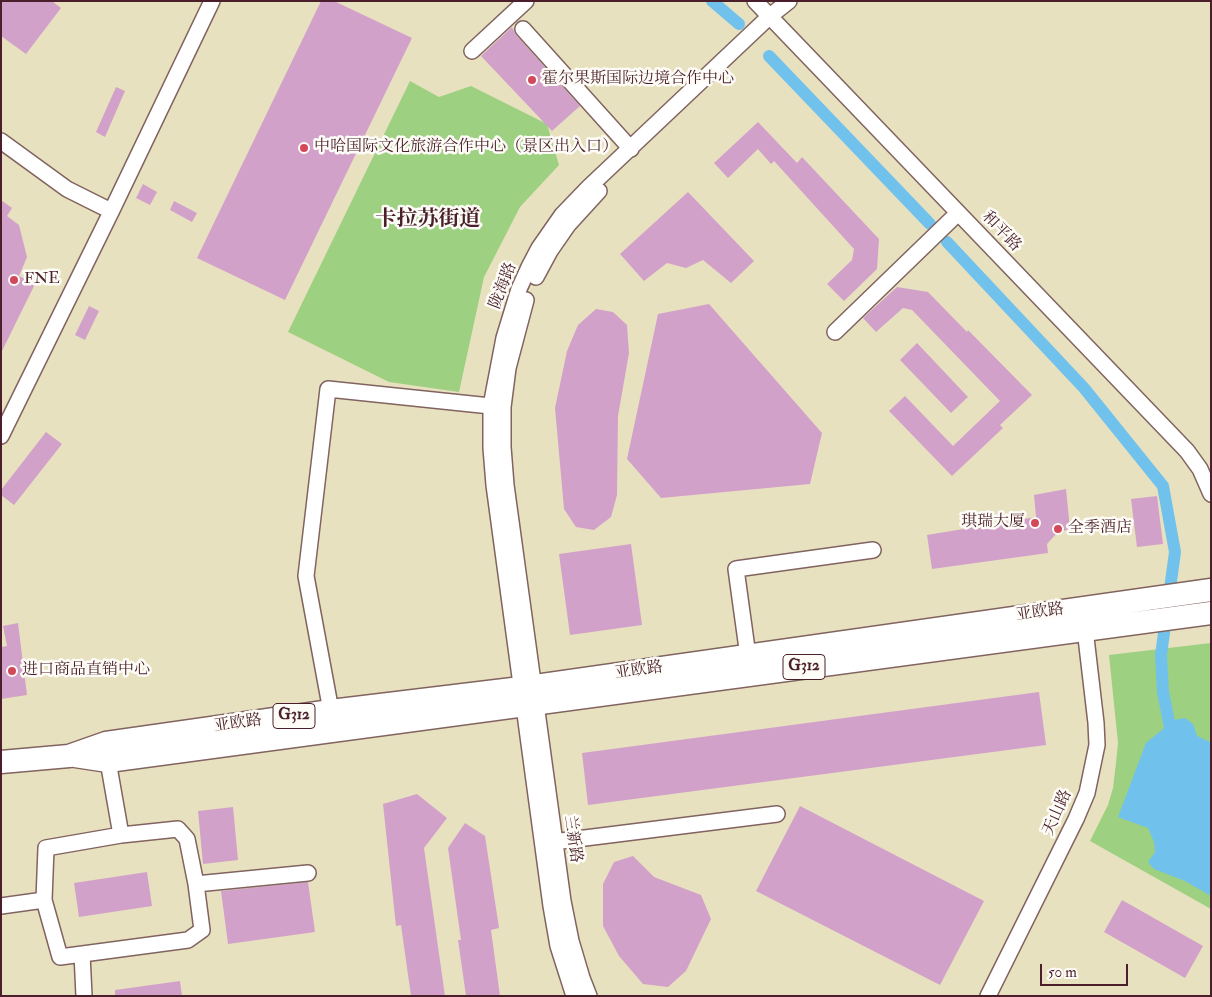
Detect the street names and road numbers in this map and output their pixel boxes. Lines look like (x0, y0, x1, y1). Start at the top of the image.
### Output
street label: 和平路 (977, 208, 1025, 256)
street label: 陇海路 (486, 260, 522, 312)
street label: 亚欧路 (1015, 600, 1065, 626)
road number: G312 (783, 654, 825, 680)
street label: 亚欧路 (614, 658, 664, 684)
road number: G312 (273, 704, 315, 728)
street label: 亚欧路 (213, 711, 263, 737)
street label: 天山路 (1039, 787, 1077, 839)
street label: 兰新路 (559, 814, 585, 864)

